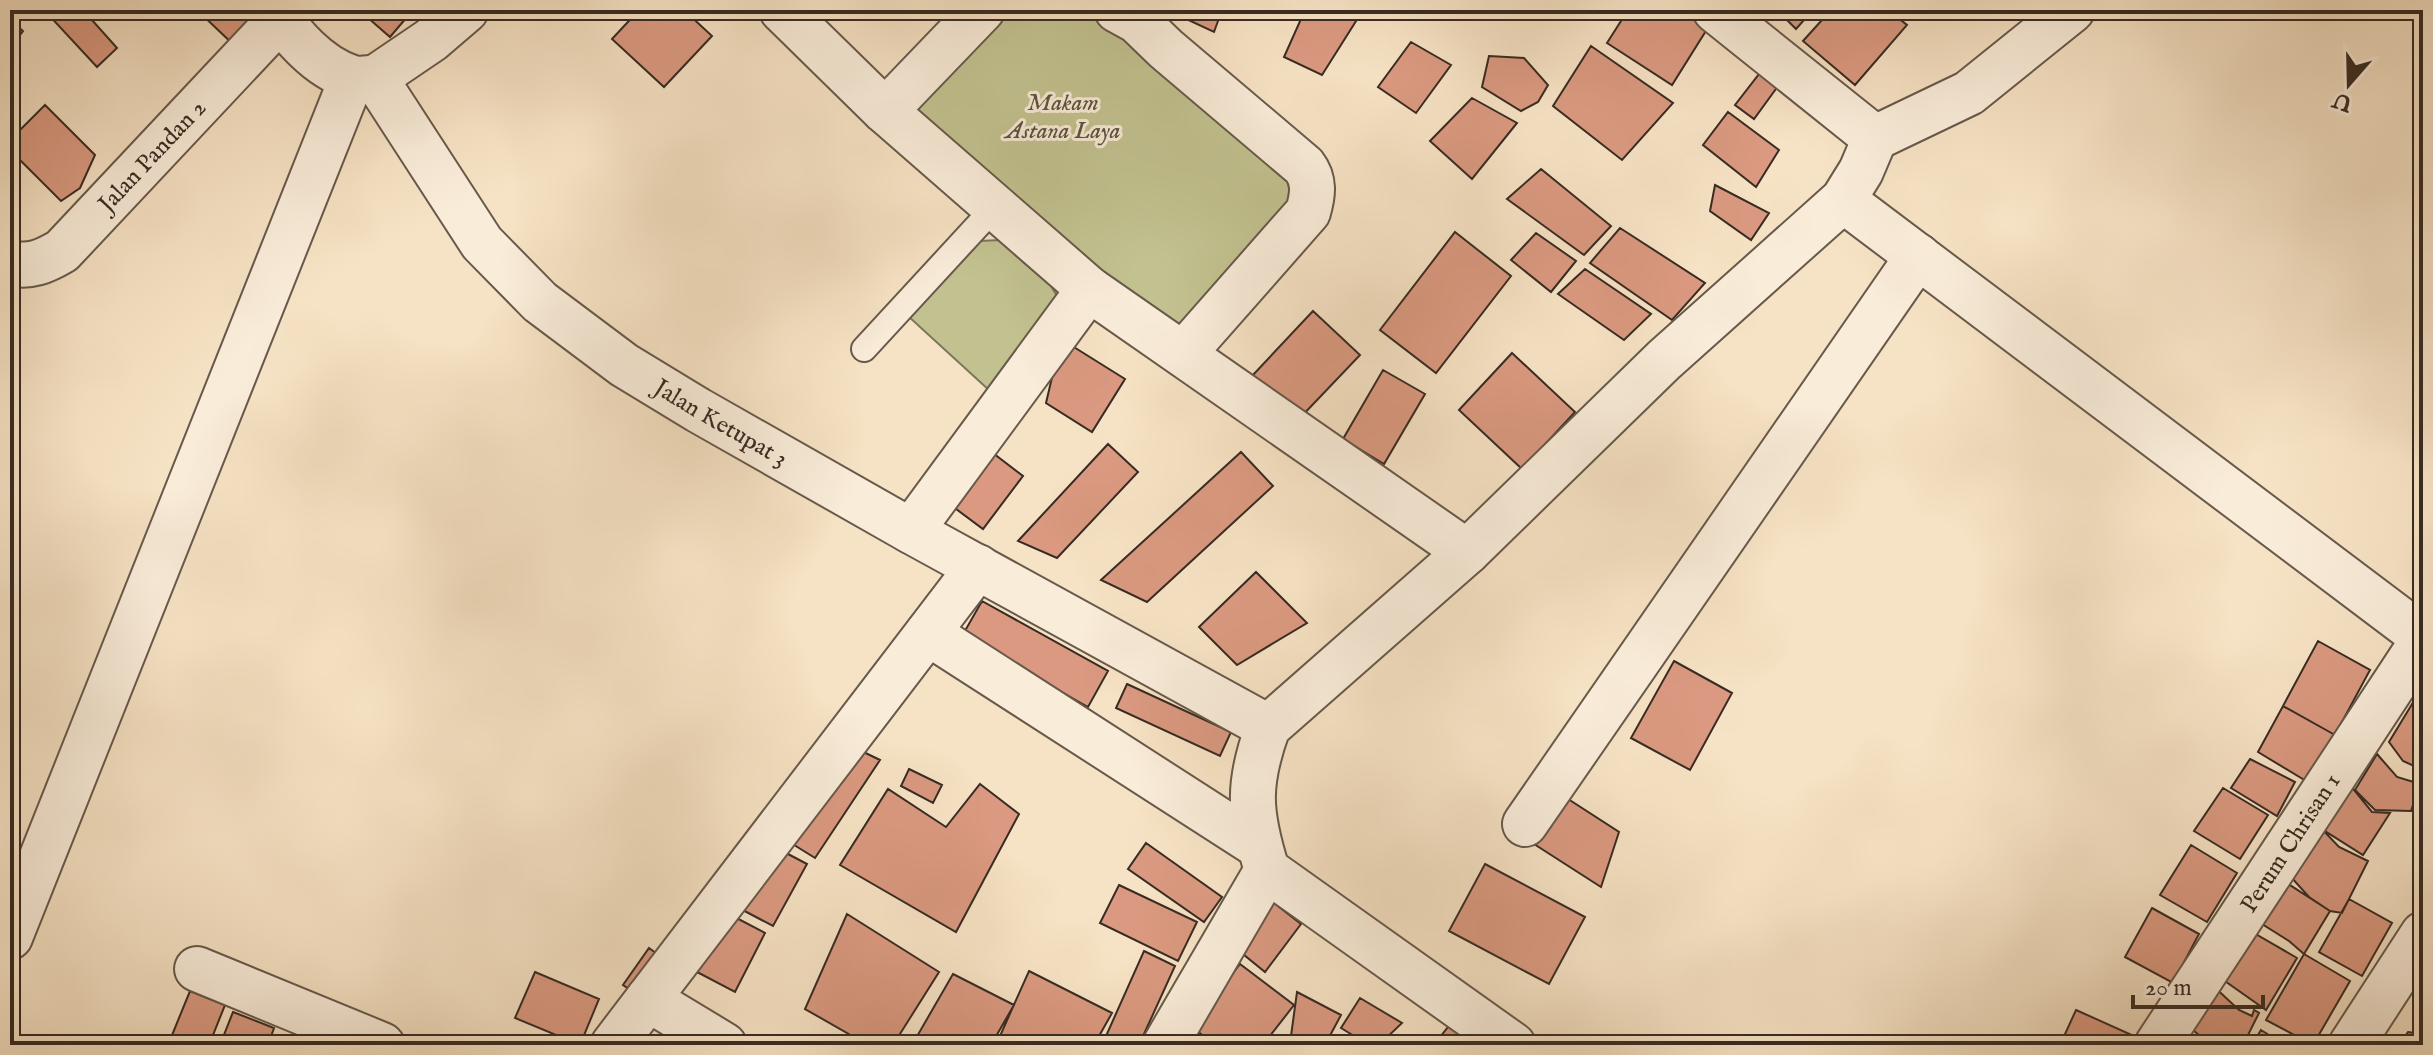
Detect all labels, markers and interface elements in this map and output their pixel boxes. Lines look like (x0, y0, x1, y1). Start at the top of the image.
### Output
north arrow (2309, 44, 2389, 124)
text: U (2328, 84, 2357, 118)
park label: Makam Astana Laya (1003, 88, 1120, 147)
street label: Jalan Pandan 2 (90, 93, 213, 222)
street label: Jalan Ketupat 3 (645, 371, 793, 475)
street label: Perum Chrisan 1 (2234, 768, 2348, 919)
scale bar (2133, 959, 2263, 1009)
text: 20 m (2145, 973, 2192, 1004)

